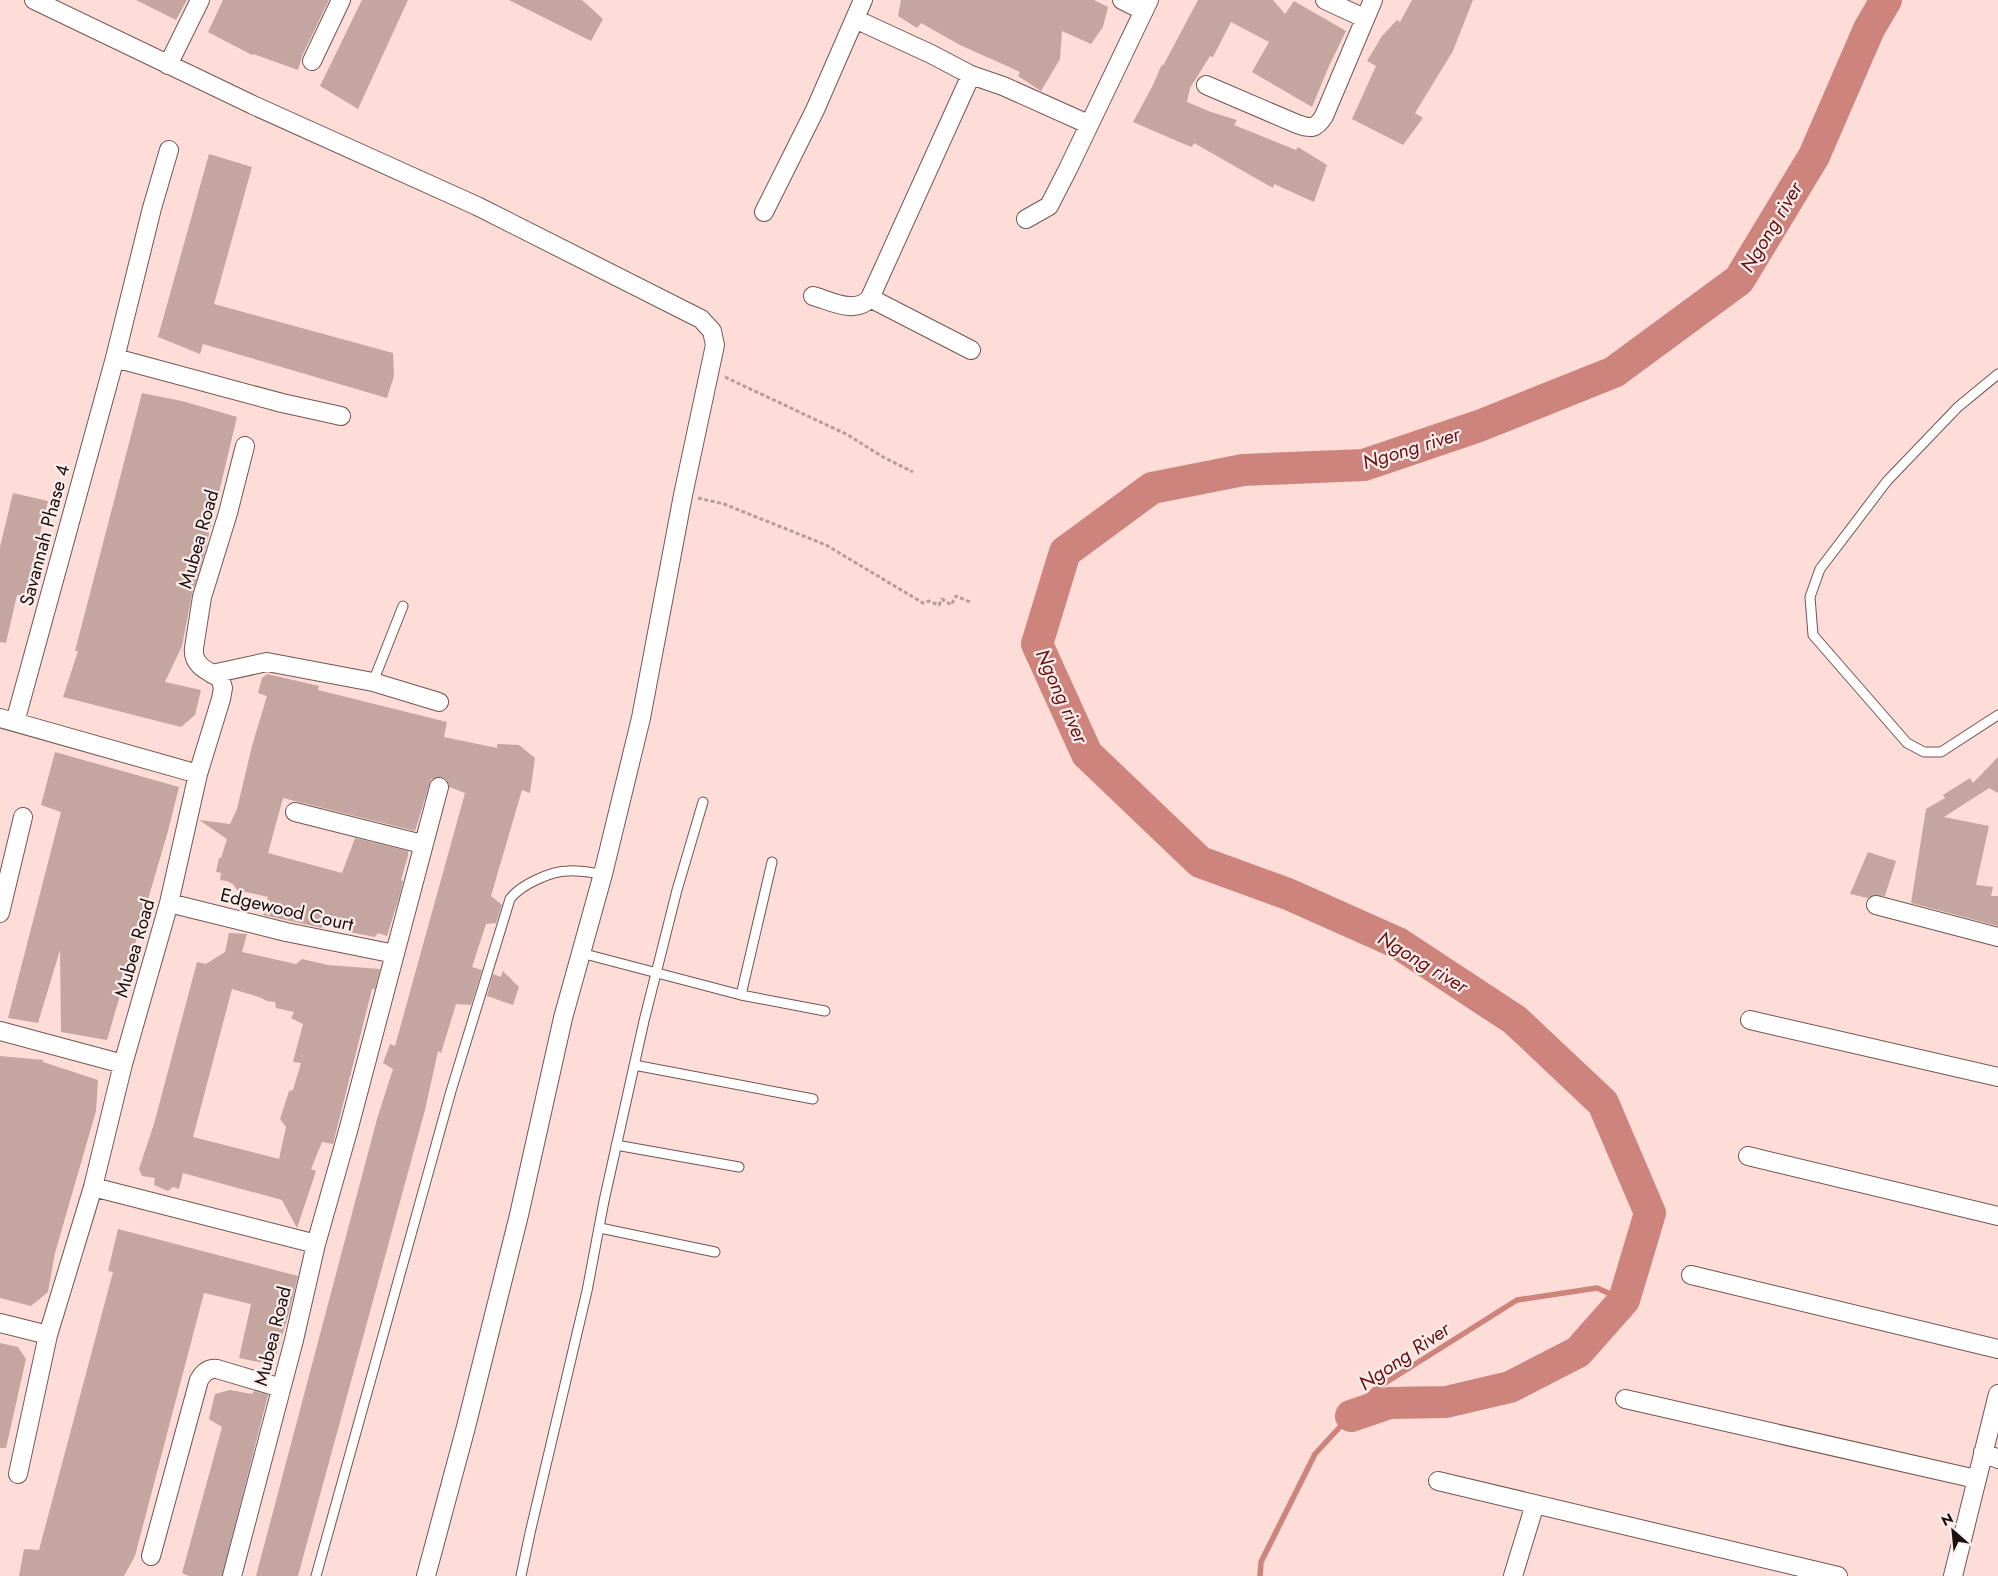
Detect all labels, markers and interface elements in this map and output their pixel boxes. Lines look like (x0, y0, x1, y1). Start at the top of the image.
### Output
water label: Ngong river (1733, 176, 1810, 278)
water label: Ngong river (1359, 420, 1465, 477)
street label: Savannah Phase 4 (13, 461, 76, 609)
street label: Mubea Road (171, 486, 225, 592)
water label: Ngong river (1028, 644, 1096, 749)
street label: Edgewood Court (218, 881, 357, 938)
street label: Mubea Road (107, 895, 161, 1001)
water label: Ngong river (1372, 924, 1474, 1001)
street label: Mubea Road (247, 1283, 298, 1389)
water label: Ngong River (1353, 1314, 1457, 1398)
north arrow (1928, 1506, 1978, 1556)
text: N (1938, 1508, 1957, 1531)

